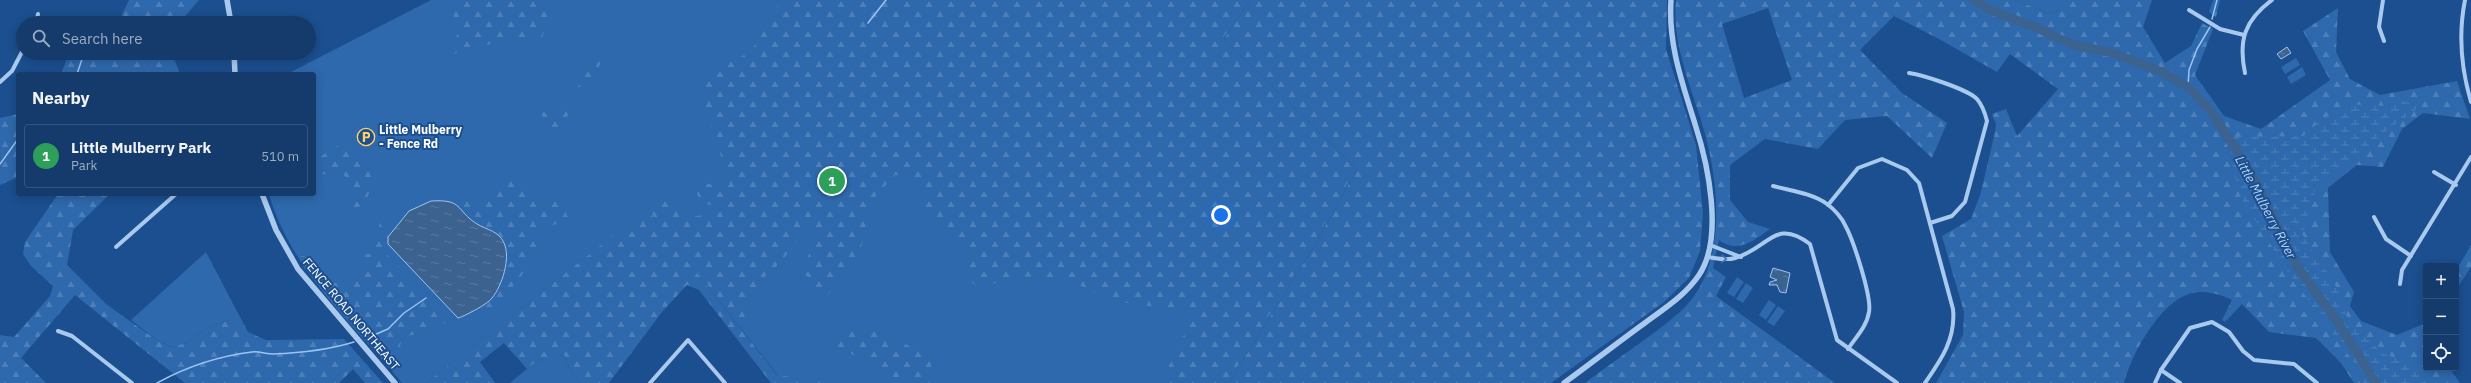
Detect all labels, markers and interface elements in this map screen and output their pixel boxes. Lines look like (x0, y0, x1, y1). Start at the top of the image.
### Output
search box (16, 16, 316, 60)
icon: search (30, 27, 52, 49)
text: Search here (62, 29, 142, 48)
text: Nearby (32, 87, 90, 109)
place label: Little Mulberry - Fence Rd (379, 122, 463, 151)
parking icon: Little Mulberry - Fence Rd (356, 127, 376, 147)
text: Little Mulberry Park (71, 138, 211, 157)
text: 1 (42, 148, 50, 165)
text: 510 m (261, 148, 299, 165)
water label: Little Mulberry River (2231, 153, 2300, 263)
text: Park (71, 157, 97, 174)
pin: 1 (819, 166, 845, 196)
your location (1211, 205, 1231, 225)
street label: FENCE ROAD NORTHEAST (300, 254, 403, 373)
one-way arrow (1721, 254, 1727, 263)
map controls (2423, 263, 2459, 371)
button: + (2423, 263, 2459, 299)
button: − (2423, 299, 2459, 335)
button: locate (2423, 335, 2459, 371)

